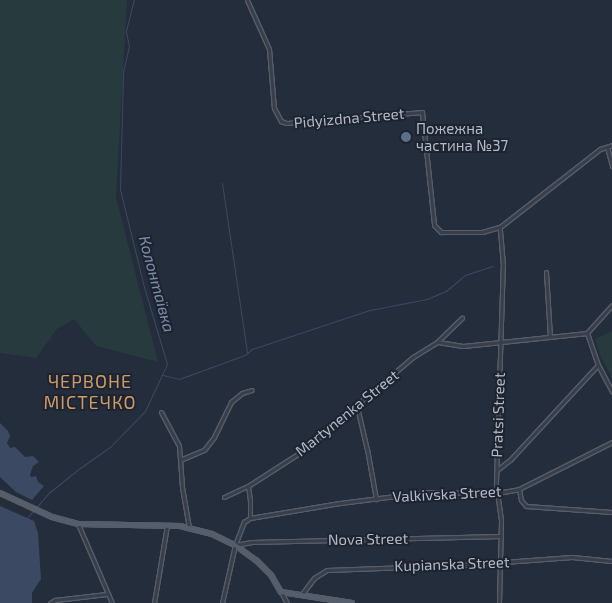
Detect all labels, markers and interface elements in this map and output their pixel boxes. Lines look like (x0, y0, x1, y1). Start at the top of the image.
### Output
street label: Pidyizdna Street (293, 104, 405, 132)
place label: Пожежна частина №37 (416, 119, 508, 154)
marker: Пожежна частина №37 (400, 131, 412, 143)
water label: Колонтаївка (135, 234, 179, 334)
street label: Martynenka Street (292, 366, 402, 460)
district label: ЧЕРВОНЕ МІСТЕЧКО (42, 371, 138, 414)
street label: Pratsi Street (488, 372, 508, 458)
street label: Valkivska Street (392, 482, 502, 506)
street label: Nova Street (328, 529, 408, 549)
street label: Kupianska Street (394, 553, 510, 575)

